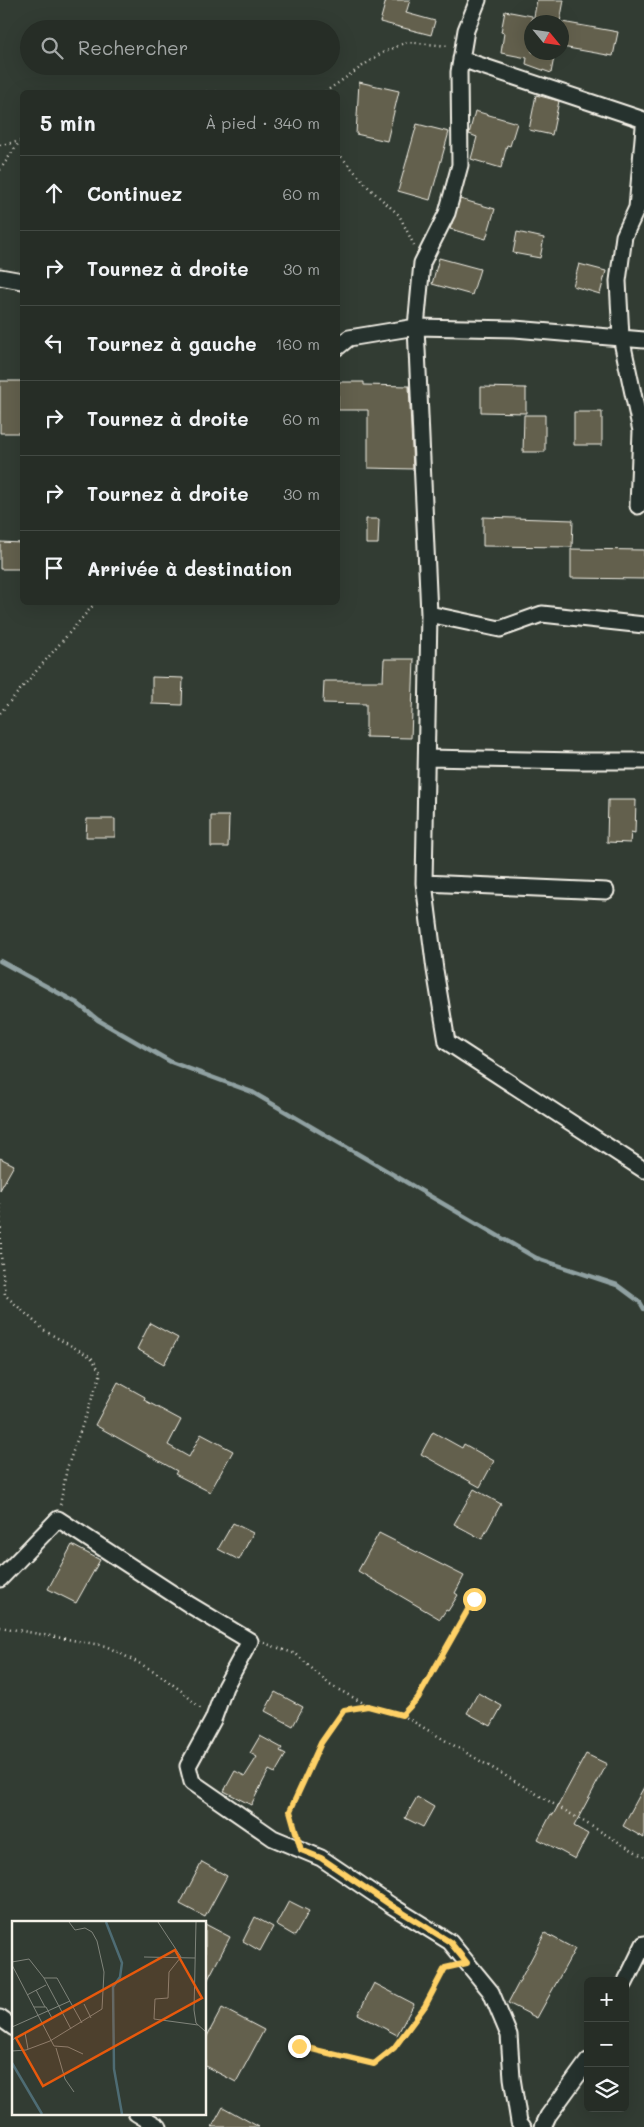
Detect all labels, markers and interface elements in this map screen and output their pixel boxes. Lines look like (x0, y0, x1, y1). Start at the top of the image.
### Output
north arrow (524, 15, 569, 60)
search box (20, 20, 340, 75)
icon: search (38, 34, 66, 62)
text: Rechercher (78, 35, 188, 60)
text: 5 min (40, 109, 96, 136)
text: À pied · 340 m (205, 112, 320, 133)
icon: ahead (40, 179, 68, 207)
text: Continuez (87, 181, 182, 206)
text: 60 m (283, 183, 320, 204)
icon: right (40, 254, 68, 282)
text: Tournez à droite (87, 256, 249, 281)
text: 30 m (283, 258, 320, 279)
icon: left (40, 329, 68, 357)
text: Tournez à gauche (87, 331, 256, 356)
text: 160 m (275, 333, 320, 354)
icon: right (40, 404, 68, 432)
text: Tournez à droite (87, 406, 249, 431)
text: 60 m (283, 408, 320, 429)
icon: right (40, 479, 68, 507)
text: Tournez à droite (87, 481, 249, 506)
text: 30 m (283, 483, 320, 504)
icon: arrive (40, 554, 68, 582)
text: Arrivée à destination (87, 556, 292, 581)
route start (463, 1588, 486, 1611)
inset map (12, 1921, 206, 2114)
map controls (584, 1977, 629, 2112)
button: + (584, 1977, 629, 2022)
button: − (584, 2022, 629, 2067)
route end (288, 2035, 311, 2058)
button: layers (584, 2067, 629, 2112)

